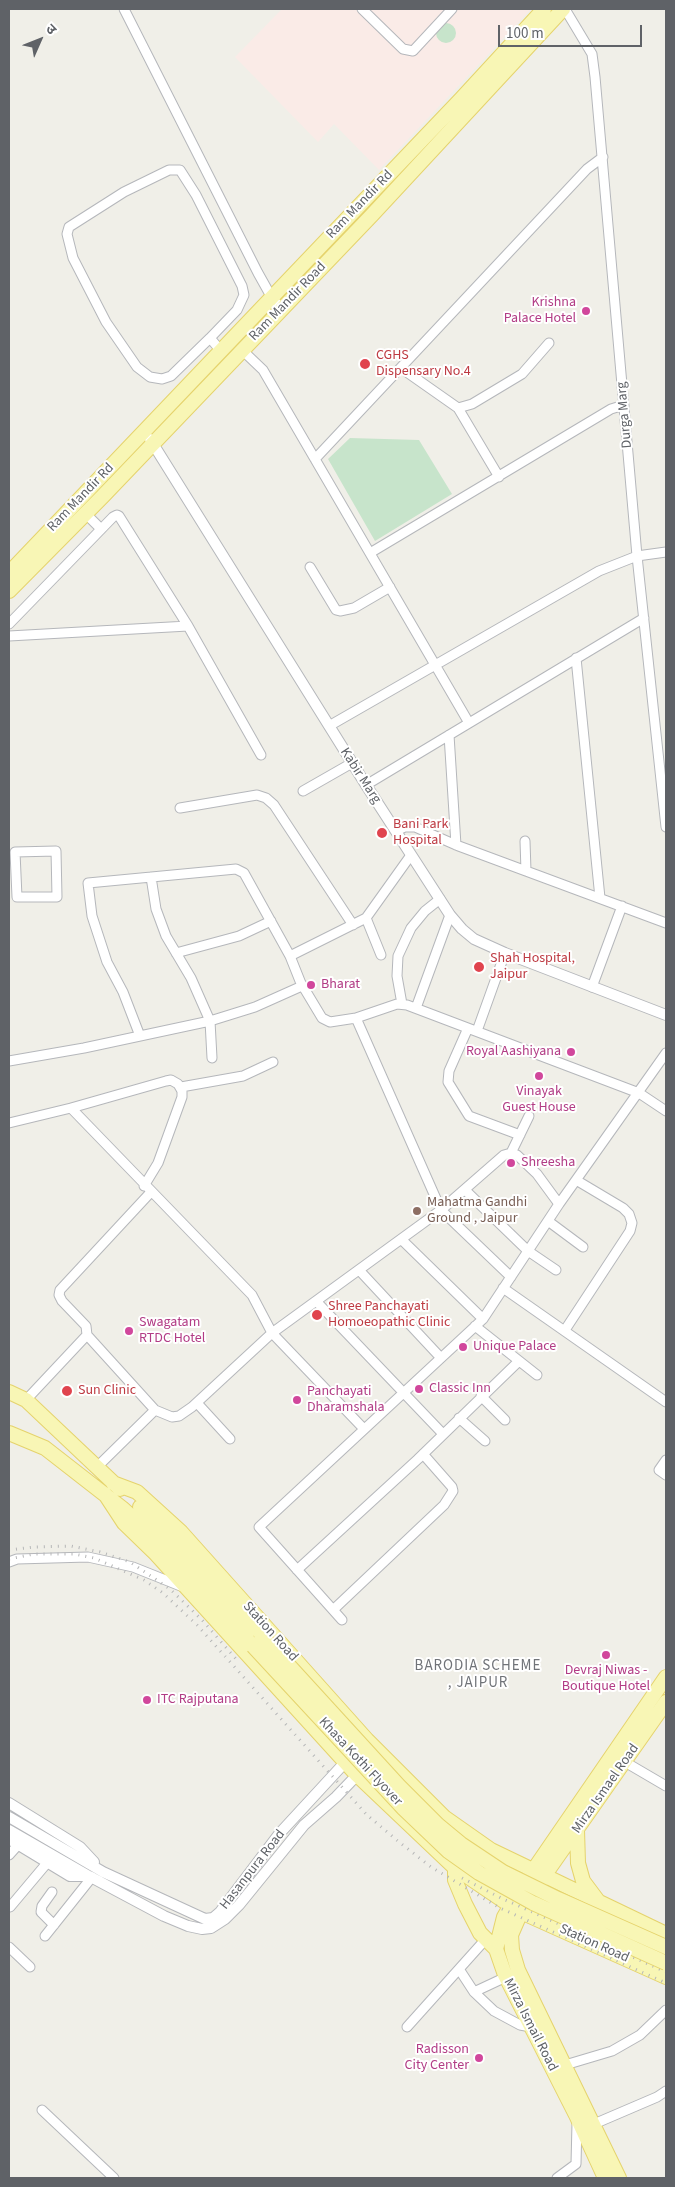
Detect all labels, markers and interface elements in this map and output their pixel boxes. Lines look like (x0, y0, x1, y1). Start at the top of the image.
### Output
north arrow (15, 15, 65, 65)
scale bar (500, 15, 644, 47)
text: उ (41, 20, 61, 39)
text: 100 m (506, 23, 544, 44)
street label: Ram Mandir Rd (323, 167, 397, 243)
street label: Ram Mandir Road (246, 259, 330, 345)
place label: Krishna Palace Hotel (504, 295, 576, 328)
marker: Krishna Palace Hotel (580, 305, 592, 317)
place label: CGHS Dispensary No.4 (376, 348, 471, 381)
marker: CGHS Dispensary No.4 (358, 357, 372, 371)
street label: Durga Marg (614, 381, 636, 449)
street label: Ram Mandir Rd (44, 460, 118, 536)
street label: Kabir Marg (336, 745, 384, 807)
place label: Bani Park Hospital (393, 817, 448, 850)
marker: Bani Park Hospital (375, 826, 389, 840)
place label: Shah Hospital, Jaipur (490, 951, 575, 984)
marker: Shah Hospital, Jaipur (472, 960, 486, 974)
place label: Bharat (321, 977, 360, 993)
marker: Bharat (305, 979, 317, 991)
place label: Royal Aashiyana (466, 1044, 561, 1060)
marker: Royal Aashiyana (565, 1046, 577, 1058)
marker: Vinayak Guest House (533, 1070, 545, 1082)
place label: Vinayak Guest House (502, 1084, 576, 1116)
place label: Shreesha (521, 1155, 575, 1171)
marker: Shreesha (505, 1157, 517, 1169)
place label: Mahatma Gandhi Ground , Jaipur (427, 1195, 527, 1228)
marker: Mahatma Gandhi Ground , Jaipur (411, 1205, 423, 1217)
place label: Shree Panchayati Homoeopathic Clinic (328, 1299, 450, 1331)
marker: Shree Panchayati Homoeopathic Clinic (310, 1308, 324, 1322)
place label: Swagatam RTDC Hotel (139, 1315, 205, 1348)
marker: Swagatam RTDC Hotel (123, 1325, 135, 1337)
place label: Unique Palace (473, 1339, 556, 1355)
marker: Unique Palace (457, 1341, 469, 1353)
place label: Classic Inn (429, 1381, 491, 1397)
place label: Sun Clinic (78, 1383, 136, 1399)
marker: Classic Inn (413, 1383, 425, 1395)
marker: Sun Clinic (60, 1384, 74, 1398)
place label: Panchayati Dharamshala (307, 1384, 385, 1416)
marker: Panchayati Dharamshala (291, 1394, 303, 1406)
street label: Station Road (239, 1599, 301, 1665)
marker: Devraj Niwas - Boutique Hotel (600, 1649, 612, 1661)
district label: BARODIA SCHEME , JAIPUR (413, 1658, 543, 1693)
place label: Devraj Niwas - Boutique Hotel (562, 1663, 650, 1695)
place label: ITC Rajputana (157, 1692, 239, 1708)
marker: ITC Rajputana (141, 1694, 153, 1706)
street label: Khasa Kothi Flyover (315, 1714, 405, 1810)
street label: Mirza Ismael Road (569, 1741, 643, 1837)
street label: Hasanpura Road (217, 1827, 289, 1913)
street label: Station Road (556, 1921, 632, 1967)
street label: Mirza Ismail Road (499, 1976, 561, 2074)
place label: Radisson City Center (405, 2042, 469, 2074)
marker: Radisson City Center (473, 2052, 485, 2064)

